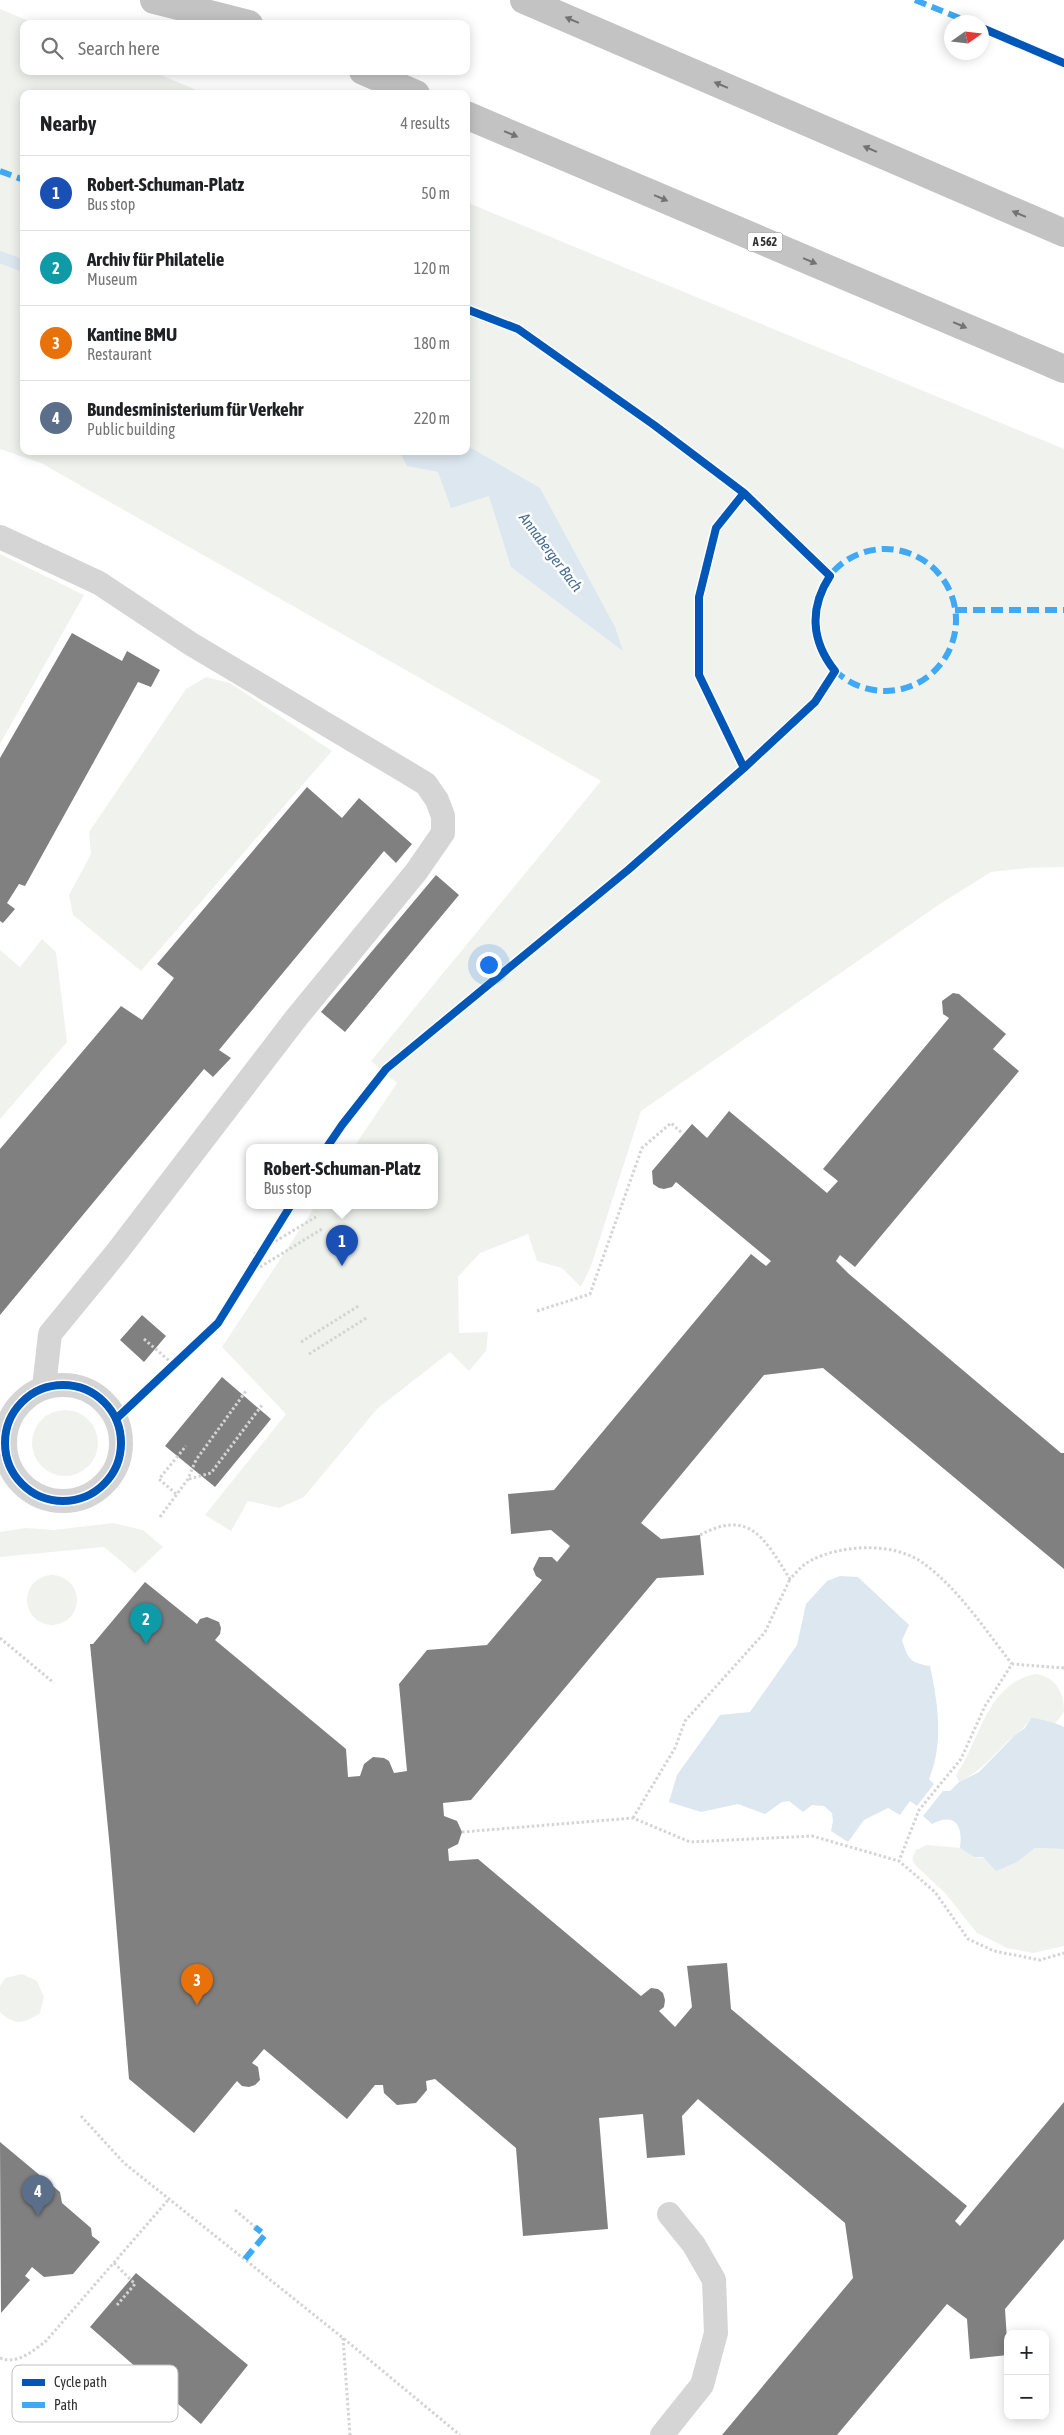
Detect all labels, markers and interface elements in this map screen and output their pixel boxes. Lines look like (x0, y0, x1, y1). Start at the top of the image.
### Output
north arrow (944, 15, 989, 60)
one-way arrow (565, 16, 579, 24)
search box (20, 20, 470, 75)
icon: search (38, 34, 66, 62)
text: Search here (78, 37, 160, 59)
one-way arrow (714, 80, 728, 88)
text: Nearby (40, 111, 96, 135)
text: 4 results (400, 114, 450, 132)
one-way arrow (504, 131, 518, 139)
one-way arrow (863, 145, 877, 153)
text: Robert-Schuman-Platz (87, 173, 244, 195)
text: 1 (52, 184, 60, 202)
text: 50 m (421, 184, 450, 202)
one-way arrow (654, 194, 668, 202)
text: Bus stop (87, 195, 135, 213)
one-way arrow (1012, 209, 1026, 217)
road number: A 562 (748, 232, 782, 252)
text: Archiv für Philatelie (87, 248, 224, 270)
one-way arrow (803, 258, 817, 266)
text: 2 (52, 259, 60, 277)
text: 120 m (414, 259, 450, 277)
text: Museum (87, 270, 138, 288)
one-way arrow (953, 321, 968, 329)
text: Kantine BMU (87, 323, 177, 345)
text: 3 (52, 334, 60, 352)
text: 180 m (414, 334, 450, 352)
text: Restaurant (87, 345, 152, 363)
text: Bundesministerium für Verkehr (87, 398, 303, 420)
text: 4 (52, 409, 60, 427)
text: 220 m (414, 409, 450, 427)
text: Public building (87, 420, 175, 438)
water label: Annaberger Bach (515, 509, 586, 595)
your location (476, 952, 502, 978)
popup (246, 1144, 438, 1209)
text: Robert-Schuman-Platz (263, 1157, 421, 1179)
text: Bus stop (263, 1179, 312, 1197)
pin: 1 (326, 1225, 358, 1266)
pin: 2 (130, 1603, 162, 1644)
pin: 3 (181, 1964, 213, 2005)
pin: 4 (22, 2175, 54, 2216)
map controls (1004, 2330, 1049, 2420)
button: + (1004, 2330, 1049, 2375)
legend (12, 2365, 178, 2422)
text: Cycle path (54, 2374, 107, 2390)
button: − (1004, 2375, 1049, 2420)
text: Path (54, 2397, 78, 2413)

